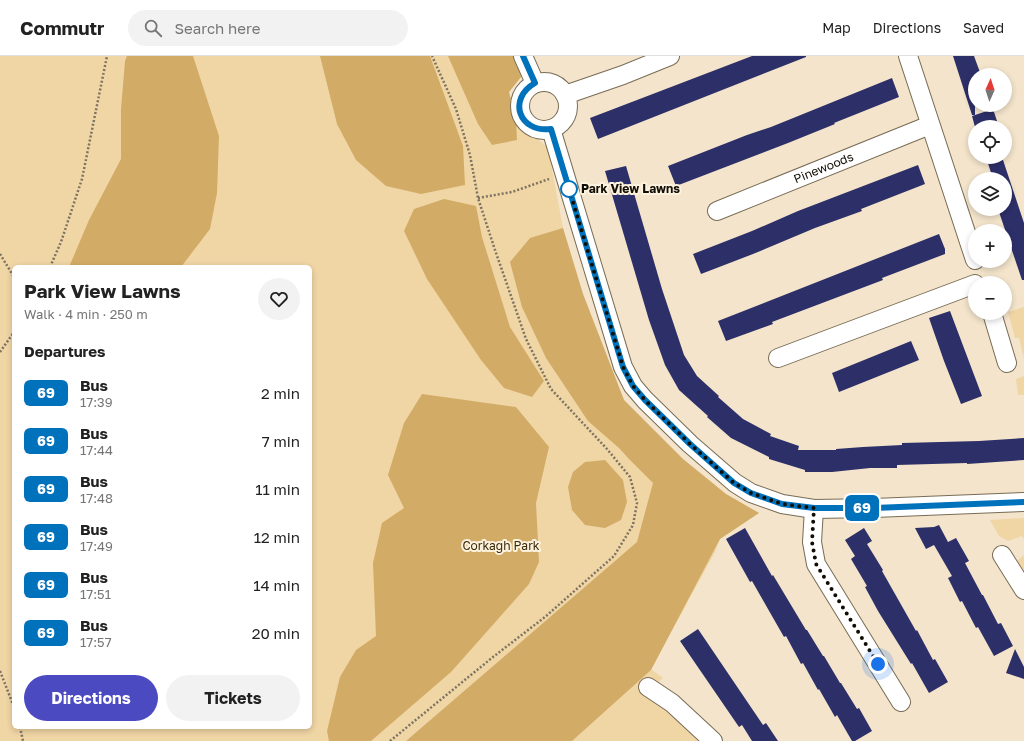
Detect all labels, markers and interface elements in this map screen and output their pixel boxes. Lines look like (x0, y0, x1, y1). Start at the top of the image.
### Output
search box (128, 10, 408, 46)
text: Commutr (20, 16, 104, 39)
icon: search (142, 17, 164, 39)
text: Search here (174, 19, 260, 37)
text: Map (822, 19, 851, 36)
text: Directions (873, 19, 941, 36)
text: Saved (963, 19, 1004, 36)
north arrow (968, 68, 1012, 112)
map controls (968, 68, 1012, 320)
button: locate (968, 120, 1012, 164)
street label: Pinewoods (791, 149, 856, 186)
button: layers (968, 172, 1012, 216)
marker: Park View Lawns (560, 180, 578, 198)
place label: Park View Lawns (581, 181, 680, 196)
button: + (968, 224, 1012, 268)
button: − (968, 276, 1012, 320)
button: heart (258, 278, 300, 320)
text: Park View Lawns (24, 279, 181, 302)
text: Walk · 4 min · 250 m (24, 306, 148, 322)
text: Departures (24, 342, 105, 360)
text: Bus (80, 376, 108, 394)
text: 69 (37, 384, 55, 401)
text: 2 min (261, 384, 300, 402)
text: 17:39 (80, 394, 113, 410)
text: Bus (80, 424, 108, 442)
text: 69 (37, 432, 55, 449)
text: 7 min (262, 432, 300, 450)
text: 17:44 (80, 442, 113, 458)
text: Bus (80, 472, 108, 490)
text: 69 (37, 480, 55, 497)
text: 11 min (255, 480, 300, 498)
text: 17:48 (80, 490, 113, 506)
line badge: 69 (844, 495, 880, 521)
text: 69 (853, 499, 871, 516)
text: Bus (80, 520, 108, 538)
text: 69 (37, 528, 55, 545)
text: 12 min (254, 528, 300, 546)
text: 17:49 (80, 538, 113, 554)
park label: Corkagh Park (462, 538, 540, 553)
text: Bus (80, 568, 108, 586)
text: 69 (37, 576, 55, 593)
text: 14 min (253, 576, 300, 594)
text: 17:51 (80, 586, 111, 602)
text: Bus (80, 616, 108, 634)
text: 69 (37, 624, 55, 641)
text: 20 min (252, 624, 300, 642)
text: 17:57 (80, 634, 112, 650)
your location (868, 654, 888, 674)
button: Directions (24, 675, 158, 721)
button: Tickets (166, 675, 300, 721)

